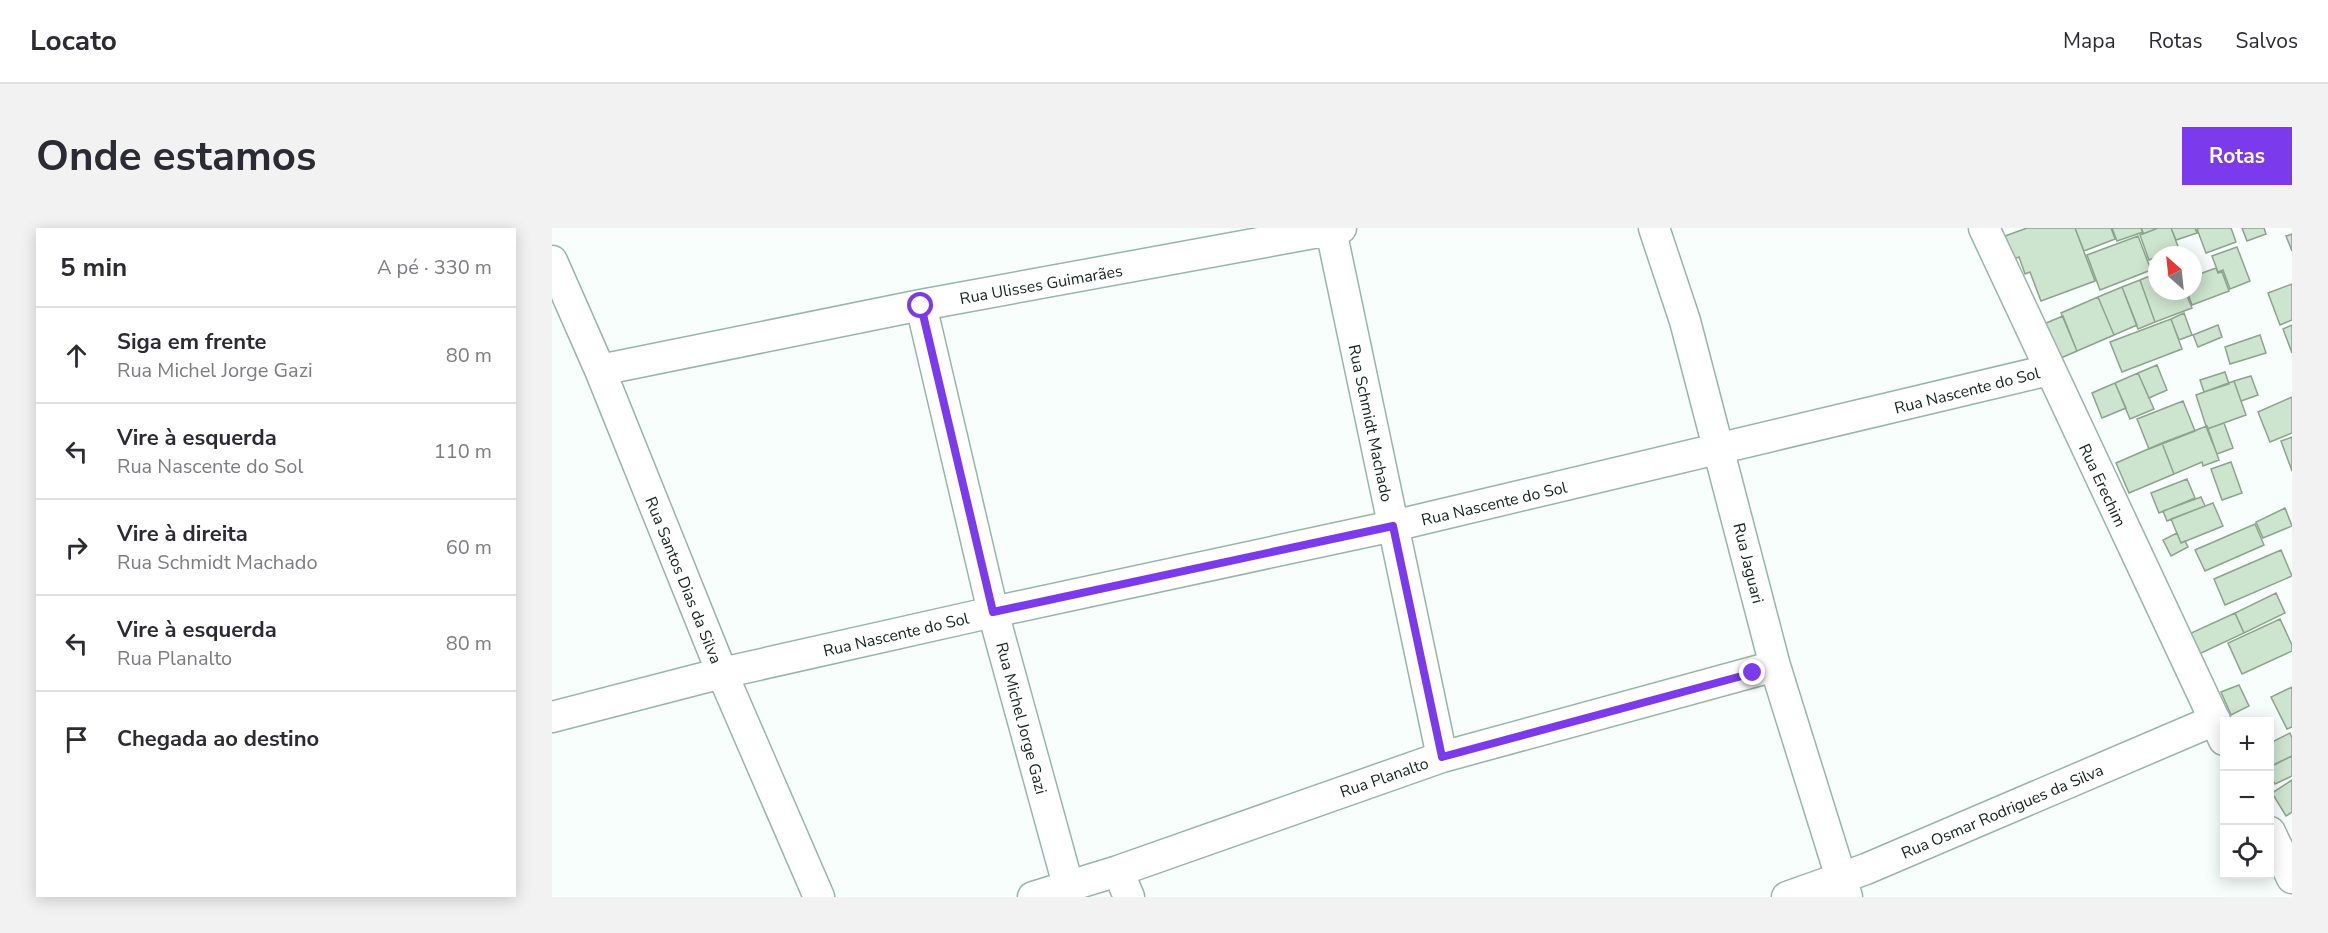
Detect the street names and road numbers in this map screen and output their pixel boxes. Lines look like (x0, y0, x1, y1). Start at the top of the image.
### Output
street label: Rua Ulisses Guimarães (958, 260, 1124, 310)
street label: Rua Schmidt Machado (1343, 342, 1397, 504)
street label: Rua Nascente do Sol (1892, 362, 2042, 420)
street label: Rua Erechim (2073, 440, 2131, 531)
street label: Rua Nascente do Sol (1419, 476, 1570, 531)
street label: Rua Santos Dias da Silva (639, 494, 727, 667)
street label: Rua Jaguari (1727, 521, 1769, 606)
street label: Rua Nascente do Sol (821, 607, 972, 662)
street label: Rua Michel Jorge Gazi (990, 640, 1052, 797)
street label: Rua Planalto (1337, 753, 1432, 803)
street label: Rua Osmar Rodrigues da Silva (1898, 759, 2107, 865)

